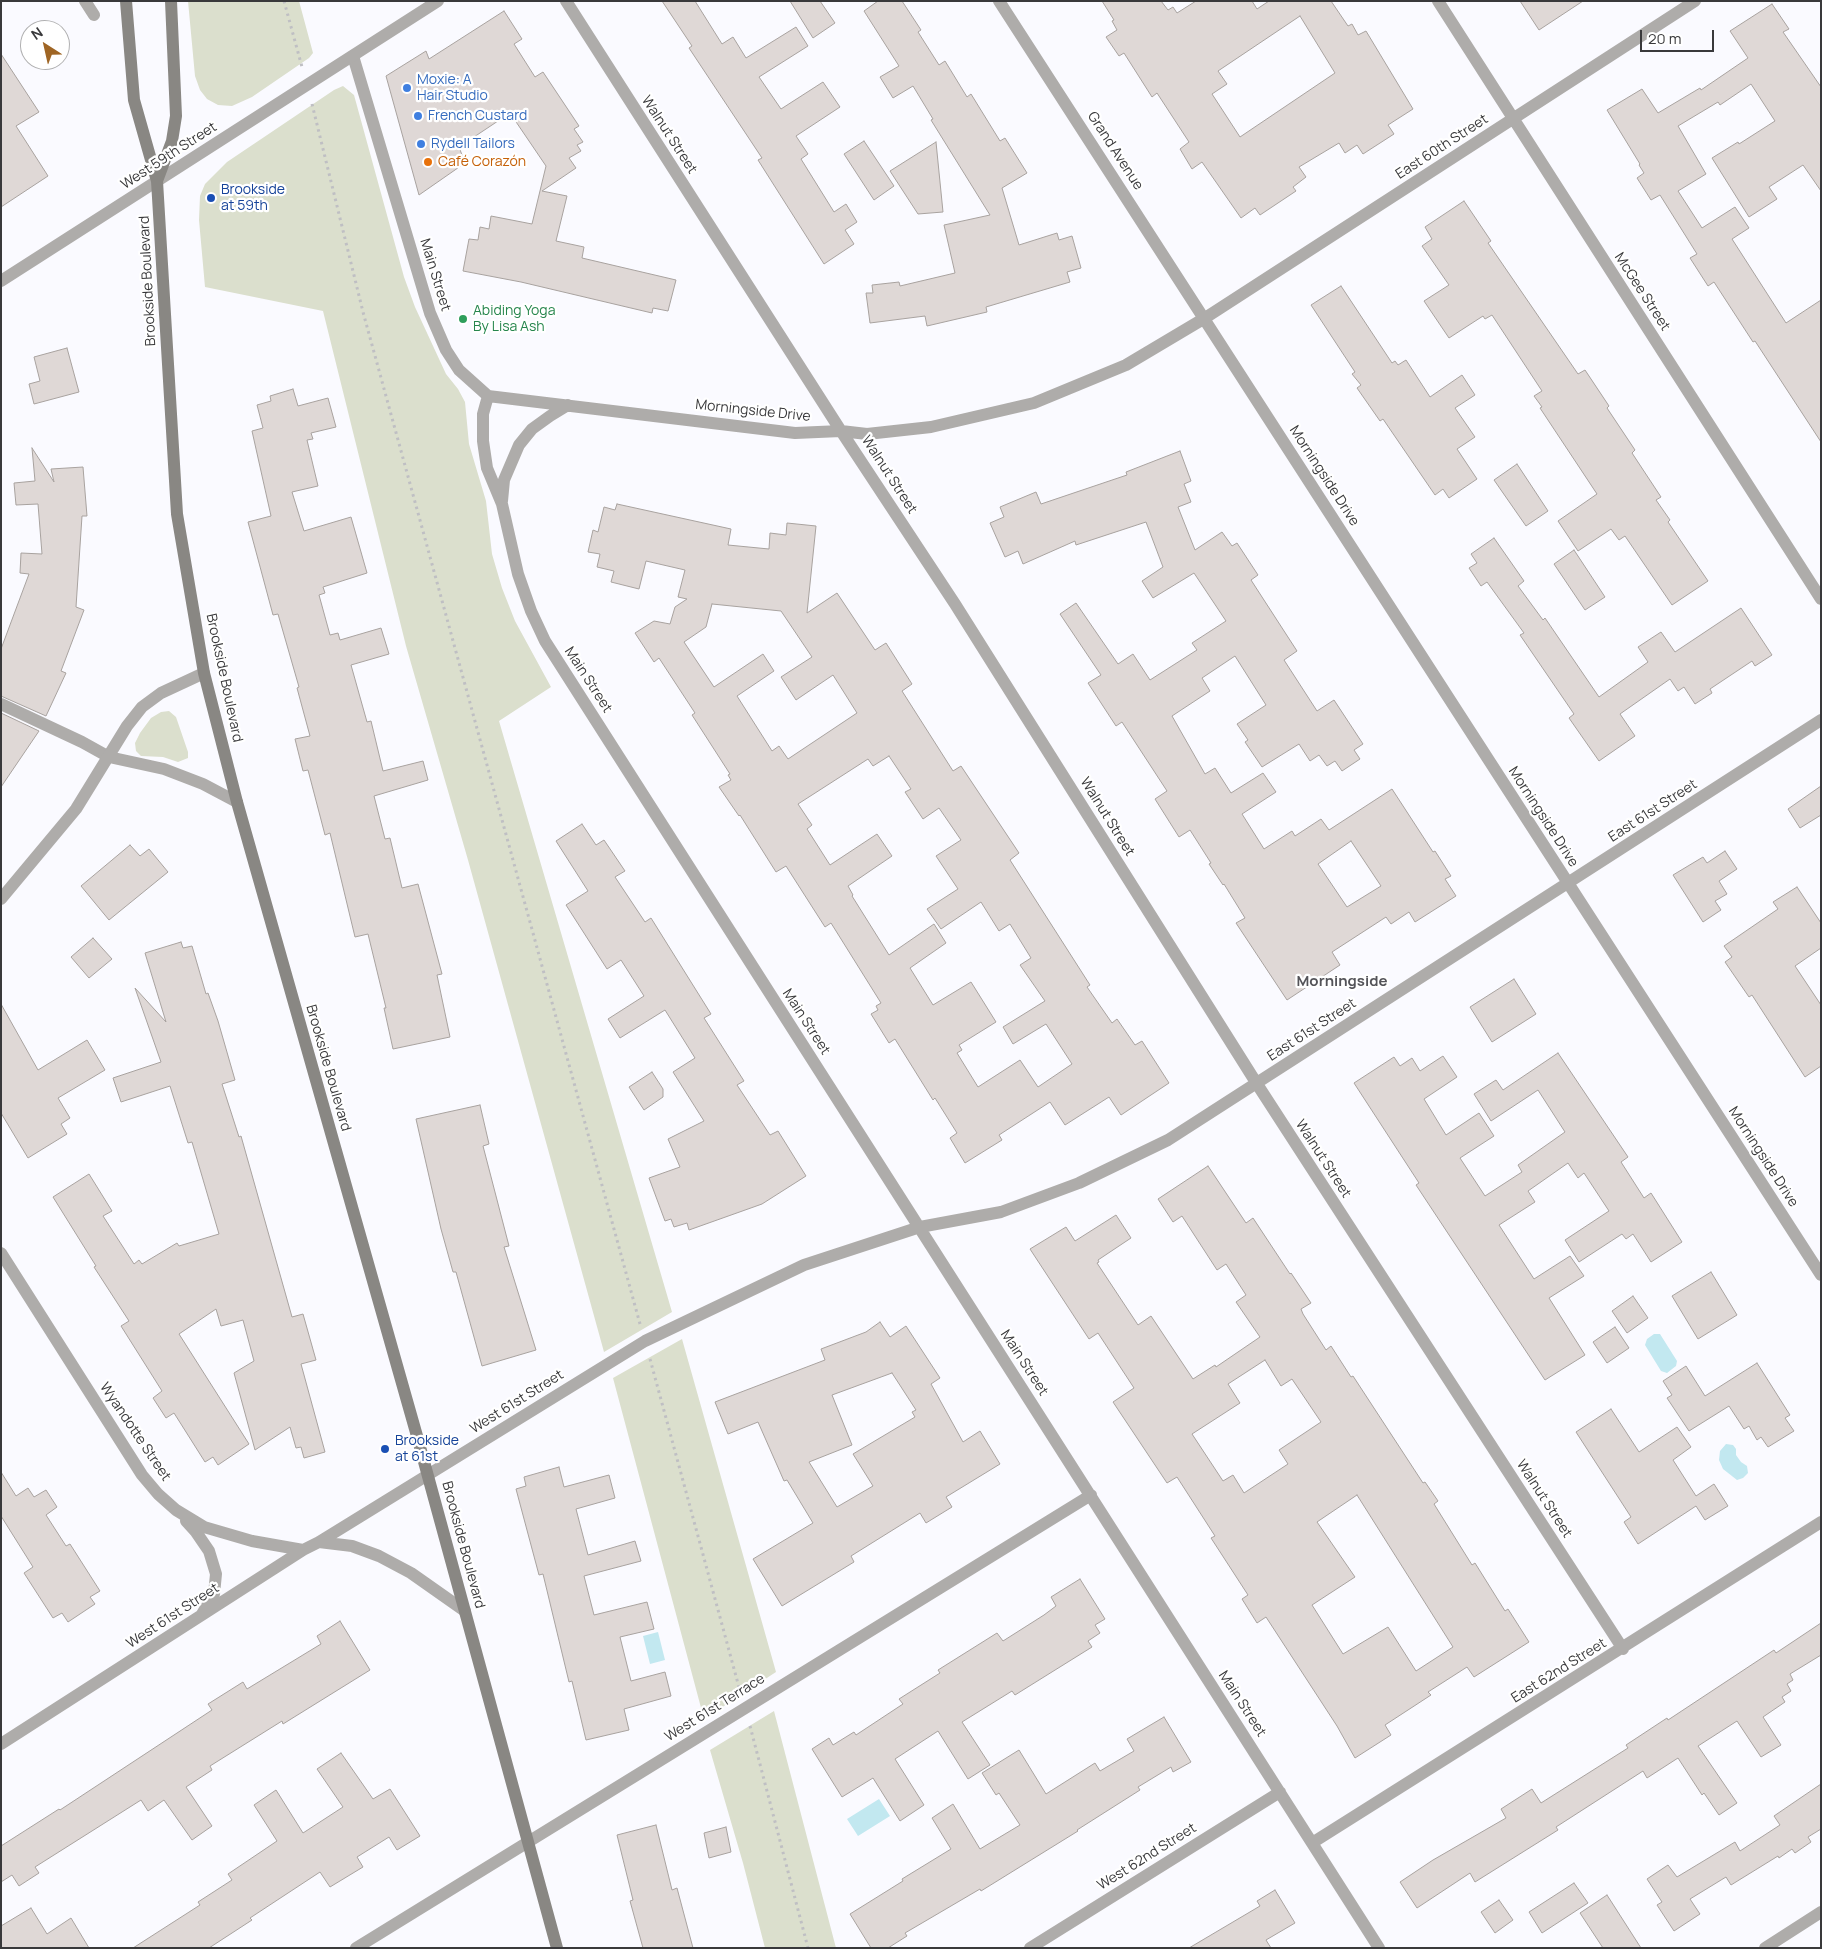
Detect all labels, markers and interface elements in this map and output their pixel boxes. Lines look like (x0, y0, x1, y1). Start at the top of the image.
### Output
north arrow (20, 20, 70, 70)
scale bar (1642, 20, 1716, 52)
text: N (27, 22, 46, 44)
text: 20 m (1648, 28, 1681, 49)
place label: Moxie: A Hair Studio (417, 72, 488, 104)
marker: Moxie: A Hair Studio (401, 82, 413, 94)
street label: Walnut Street (638, 93, 700, 177)
place label: French Custard (428, 108, 527, 124)
street label: Grand Avenue (1084, 109, 1146, 193)
marker: French Custard (412, 110, 424, 122)
street label: East 60th Street (1393, 111, 1491, 183)
street label: West 59th Street (118, 119, 220, 193)
place label: Rydell Tailors (431, 136, 515, 152)
marker: Rydell Tailors (415, 138, 427, 150)
place label: Café Corazón (438, 154, 526, 170)
marker: Café Corazón (422, 156, 434, 168)
place label: Brookside at 59th (221, 182, 285, 214)
marker: Brookside at 59th (205, 192, 217, 204)
street label: Brookside Boulevard (136, 215, 160, 347)
street label: Main Street (416, 237, 454, 313)
street label: McGee Street (1611, 250, 1673, 334)
place label: Abiding Yoga By Lisa Ash (473, 303, 555, 336)
marker: Abiding Yoga By Lisa Ash (457, 313, 469, 325)
street label: Morningside Drive (694, 397, 812, 425)
street label: Morningside Drive (1285, 423, 1363, 529)
street label: Walnut Street (858, 433, 920, 517)
street label: Brookside Boulevard (202, 612, 246, 744)
street label: Main Street (561, 644, 615, 716)
street label: Morningside Drive (1504, 764, 1582, 870)
street label: Walnut Street (1076, 775, 1138, 859)
street label: East 61st Street (1606, 776, 1700, 846)
district label: Morningside (1297, 973, 1387, 991)
street label: Main Street (779, 986, 833, 1058)
street label: East 61st Street (1265, 995, 1359, 1065)
street label: Brookside Boulevard (302, 1003, 354, 1133)
street label: Morningside Drive (1724, 1104, 1802, 1210)
street label: Walnut Street (1292, 1117, 1354, 1201)
street label: Main Street (997, 1327, 1051, 1399)
street label: West 61st Street (467, 1367, 567, 1437)
street label: Wyandotte Street (96, 1380, 174, 1484)
place label: Brookside at 61st (395, 1433, 459, 1465)
marker: Brookside at 61st (379, 1443, 391, 1455)
street label: Walnut Street (1513, 1457, 1575, 1541)
street label: Brookside Boulevard (438, 1480, 488, 1610)
street label: West 61st Street (124, 1580, 222, 1652)
street label: East 62nd Street (1508, 1635, 1610, 1707)
street label: Main Street (1215, 1668, 1269, 1740)
street label: West 61st Terrace (662, 1671, 768, 1745)
street label: West 62nd Street (1094, 1820, 1200, 1894)

